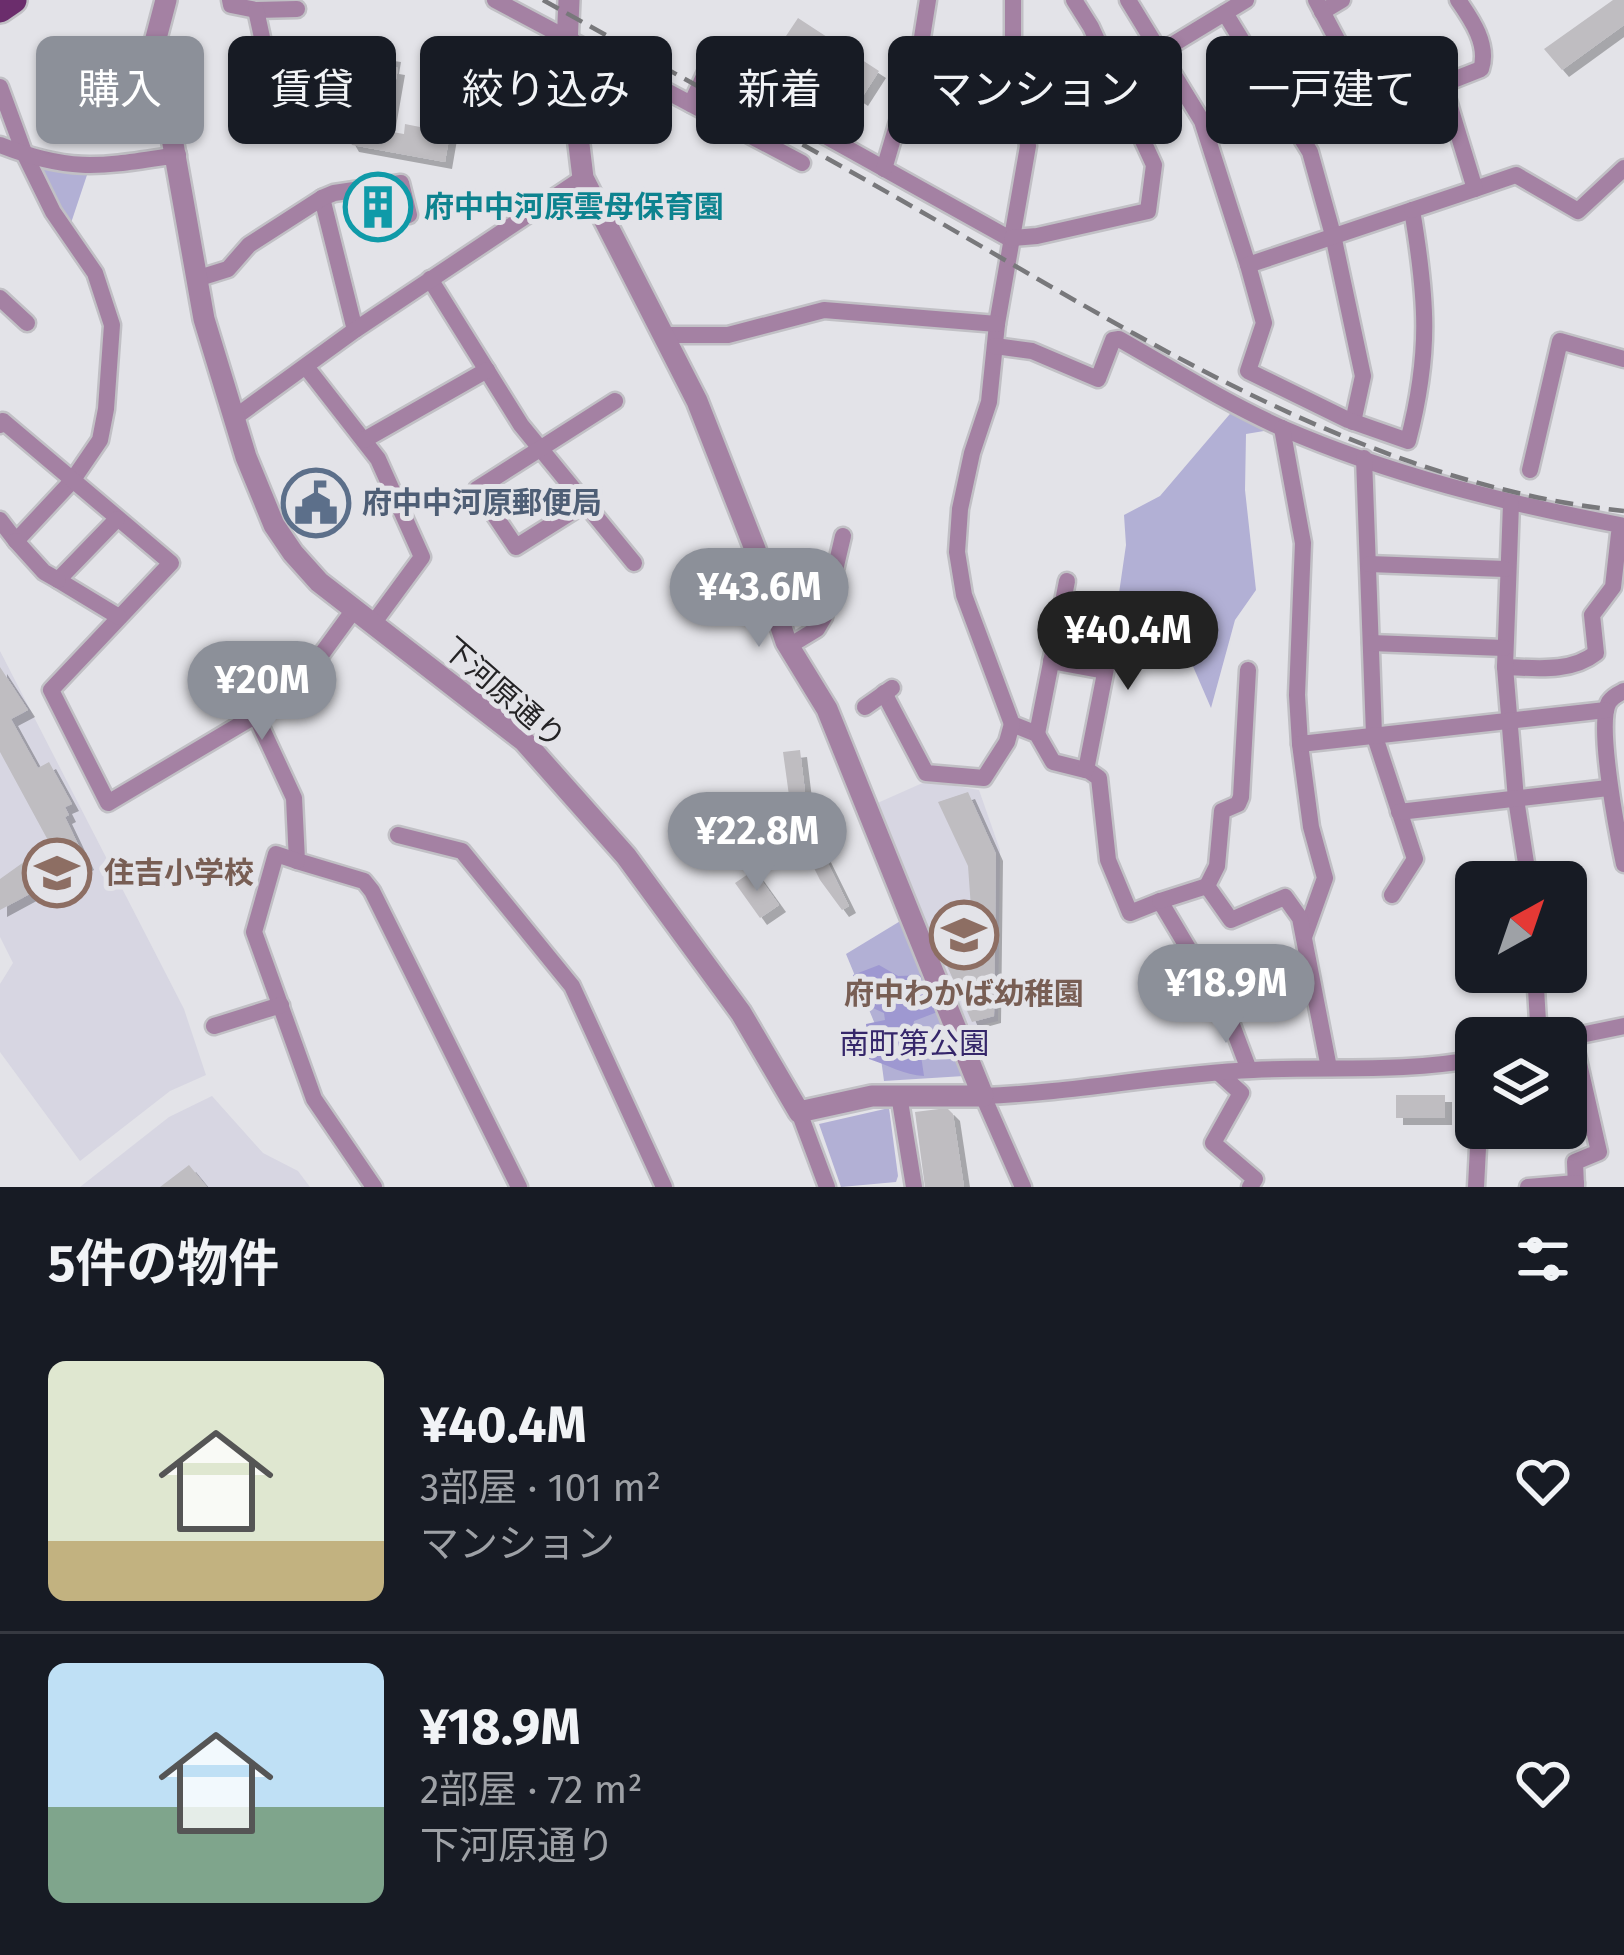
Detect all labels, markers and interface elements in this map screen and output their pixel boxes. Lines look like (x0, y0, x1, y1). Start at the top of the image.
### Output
chip: 購入 (36, 36, 204, 144)
chip: 賃貸 (228, 36, 396, 144)
chip: 絞り込み (420, 36, 672, 144)
chip: 新着 (696, 36, 864, 144)
chip: マンション (888, 36, 1182, 144)
chip: 一戸建て (1206, 36, 1458, 144)
building icon: 府中中河原雲母保育園 (343, 172, 413, 242)
place label: 府中中河原雲母保育園 (424, 189, 724, 225)
public building icon: 府中中河原郵便局 (281, 468, 351, 538)
place label: 府中中河原郵便局 (362, 485, 602, 521)
pin: ¥43.6M (661, 548, 857, 650)
text: ¥43.6M (697, 564, 821, 610)
pin: ¥40.4M (1030, 591, 1226, 693)
text: ¥40.4M (1064, 607, 1192, 653)
street label: 下河原通り (436, 630, 572, 756)
pin: ¥20M (191, 641, 333, 743)
text: ¥20M (214, 657, 310, 703)
pin: ¥22.8M (659, 792, 855, 894)
text: ¥22.8M (695, 808, 819, 854)
school or university icon: 住吉小学校 (22, 838, 92, 908)
place label: 住吉小学校 (104, 855, 254, 891)
north arrow (1455, 861, 1587, 993)
map controls (1455, 861, 1587, 1149)
school or university icon: 府中わかば幼稚園 (929, 900, 999, 970)
pin: ¥18.9M (1128, 944, 1324, 1046)
text: ¥18.9M (1165, 960, 1287, 1006)
place label: 府中わかば幼稚園 (844, 976, 1084, 1012)
button: layers (1455, 1017, 1587, 1149)
park label: 南町第公園 (839, 1026, 989, 1062)
icon: filters (1510, 1226, 1576, 1292)
text: 5件の物件 (48, 1233, 279, 1295)
text: ¥40.4M (420, 1394, 587, 1456)
icon: home (144, 1409, 288, 1553)
icon: heart (1510, 1448, 1576, 1514)
text: 3部屋 · 101 m² (420, 1465, 661, 1511)
text: マンション (420, 1521, 615, 1567)
text: ¥18.9M (420, 1696, 581, 1758)
icon: home (144, 1711, 288, 1855)
icon: heart (1510, 1750, 1576, 1816)
text: 2部屋 · 72 m² (420, 1767, 643, 1813)
text: 下河原通り (420, 1823, 615, 1869)

